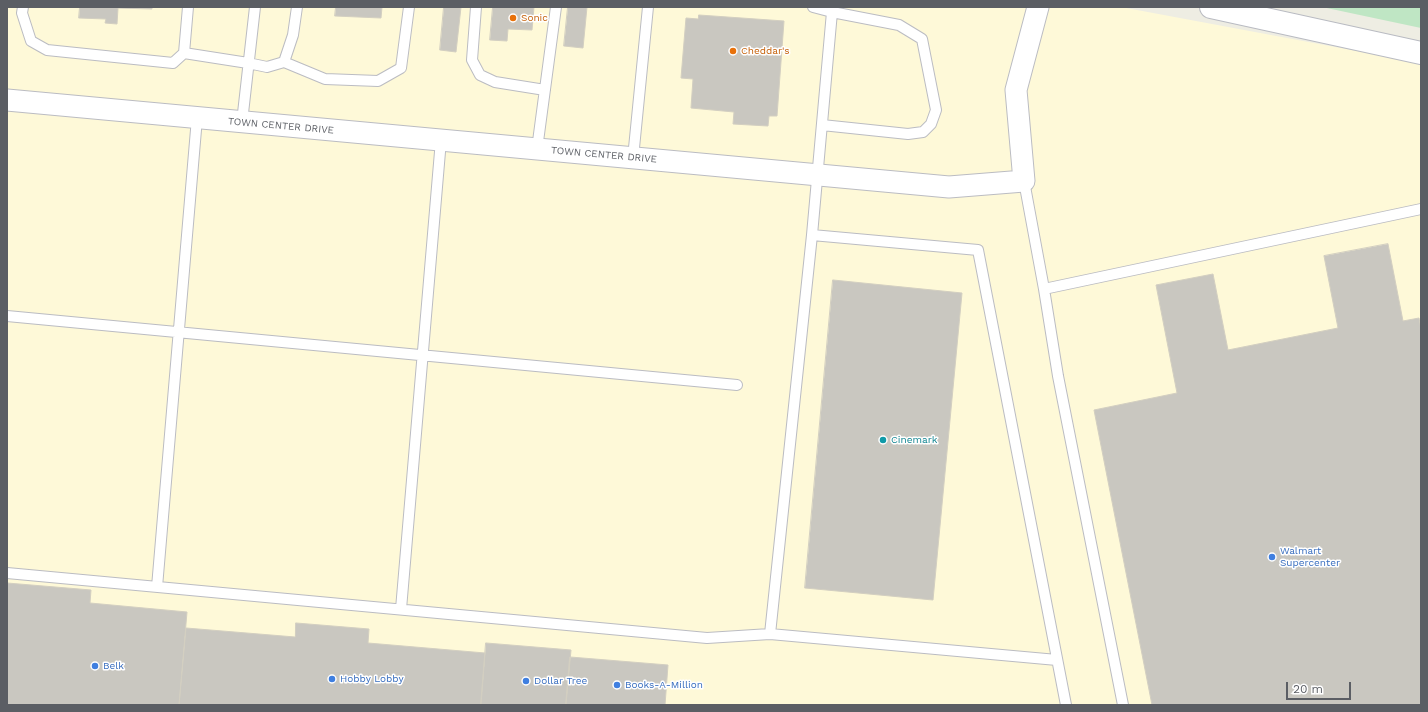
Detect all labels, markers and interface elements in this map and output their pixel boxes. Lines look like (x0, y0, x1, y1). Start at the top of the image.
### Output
place label: Sonic (521, 12, 548, 24)
marker: Sonic (508, 13, 518, 23)
place label: Cheddar's (741, 45, 790, 57)
marker: Cheddar's (728, 46, 738, 56)
street label: TOWN CENTER DRIVE (228, 115, 334, 137)
street label: TOWN CENTER DRIVE (551, 144, 657, 166)
place label: Cinemark (891, 434, 937, 446)
marker: Cinemark (878, 435, 888, 445)
place label: Walmart Supercenter (1280, 545, 1340, 568)
marker: Walmart Supercenter (1267, 552, 1277, 562)
place label: Belk (103, 660, 124, 672)
marker: Belk (90, 661, 100, 671)
place label: Hobby Lobby (340, 673, 404, 685)
marker: Hobby Lobby (327, 674, 337, 684)
scale bar (1288, 674, 1353, 700)
place label: Dollar Tree (534, 675, 587, 687)
marker: Dollar Tree (521, 676, 531, 686)
place label: Books-A-Million (625, 679, 703, 691)
marker: Books-A-Million (612, 680, 622, 690)
text: 20 m (1293, 682, 1323, 696)

